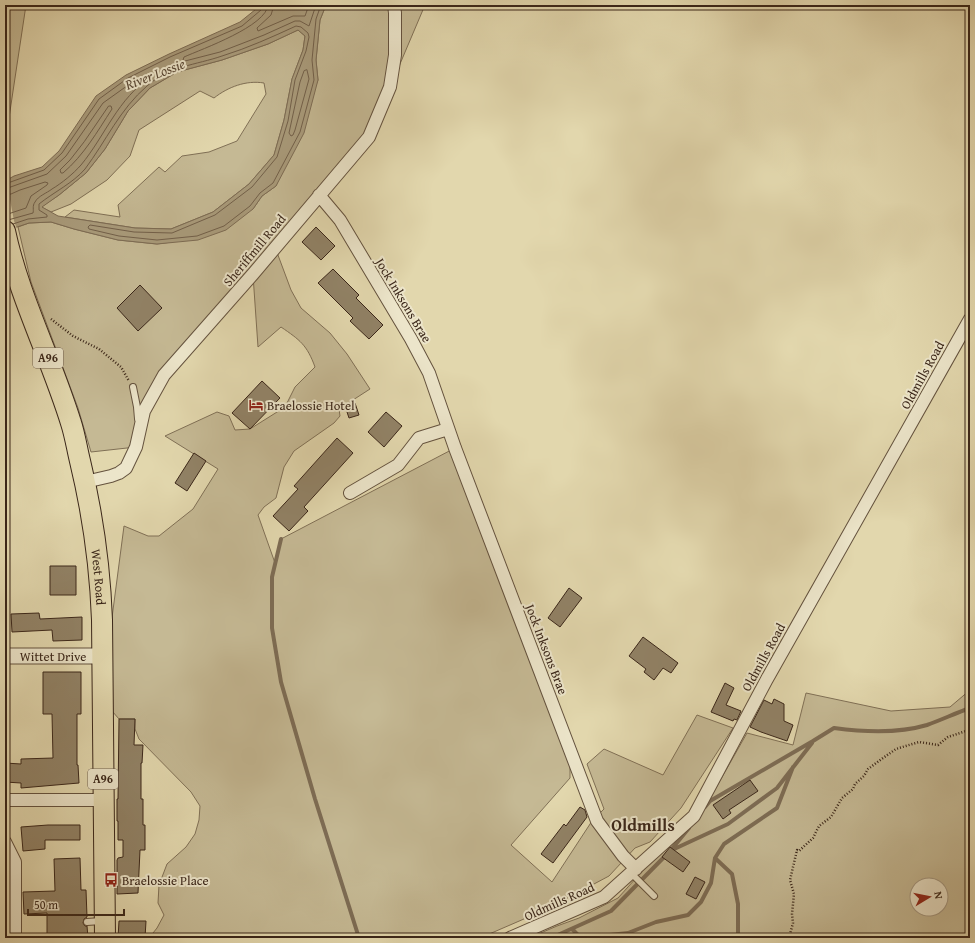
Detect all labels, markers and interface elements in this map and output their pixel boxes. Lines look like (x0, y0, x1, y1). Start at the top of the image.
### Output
water label: River Lossie (121, 53, 188, 95)
street label: Sheriffmill Road (219, 210, 290, 290)
street label: Jock Inksons Brae (370, 253, 436, 346)
street label: Oldmills Road (896, 338, 949, 413)
road number: A96 (33, 348, 63, 368)
place label: Braelossie Hotel (267, 396, 355, 415)
hotel icon: Braelossie Hotel (248, 397, 264, 413)
street label: West Road (86, 548, 110, 606)
street label: Jock Inksons Brae (520, 599, 573, 697)
street label: Oldmills Road (737, 620, 790, 695)
street label: Wittet Drive (20, 647, 86, 666)
road number: A96 (88, 769, 118, 789)
district label: Oldmills (611, 812, 675, 837)
place label: Braelossie Place (122, 871, 209, 890)
bus stop icon: Braelossie Place (103, 872, 119, 888)
street label: Oldmills Road (521, 877, 598, 925)
north arrow (909, 877, 949, 917)
text: N (930, 890, 947, 901)
scale bar (28, 891, 124, 917)
text: 50 m (34, 896, 58, 913)

